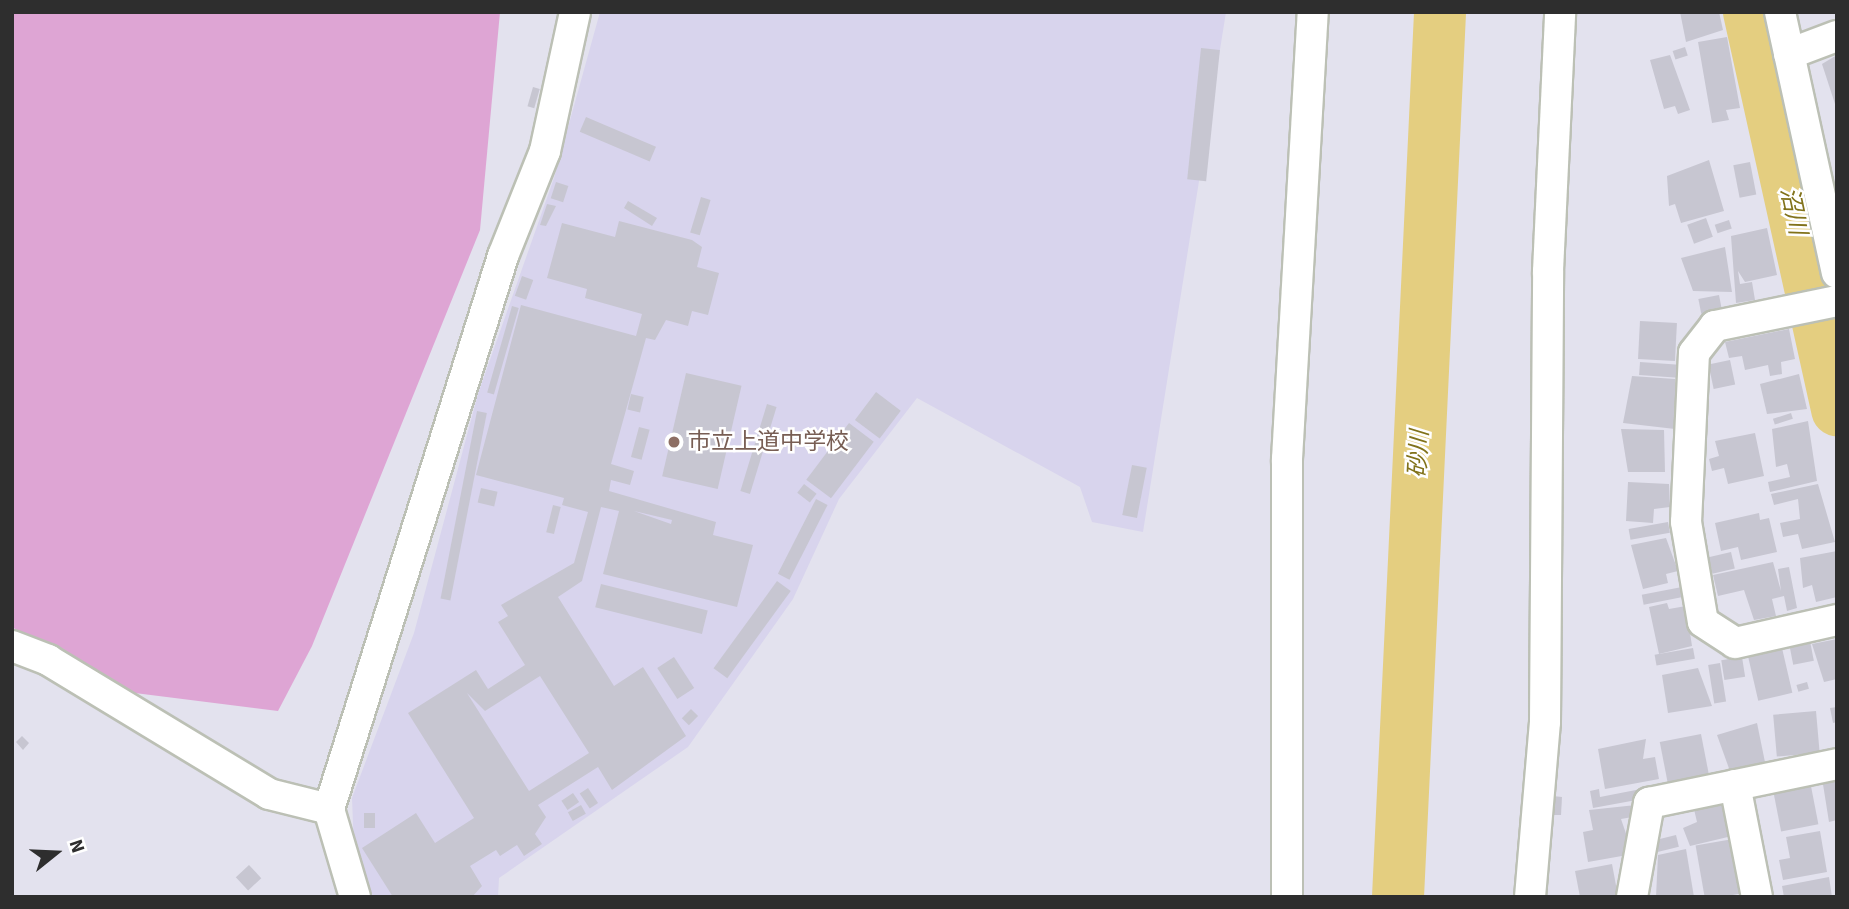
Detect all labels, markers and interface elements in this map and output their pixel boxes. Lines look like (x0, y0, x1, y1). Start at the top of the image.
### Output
water label: 沼川 (1774, 185, 1812, 237)
place label: 市立上道中学校 (688, 428, 849, 456)
water label: 砂川 (1403, 429, 1435, 479)
marker: 市立上道中学校 (666, 434, 682, 450)
north arrow (21, 818, 91, 888)
text: N (62, 836, 91, 857)

